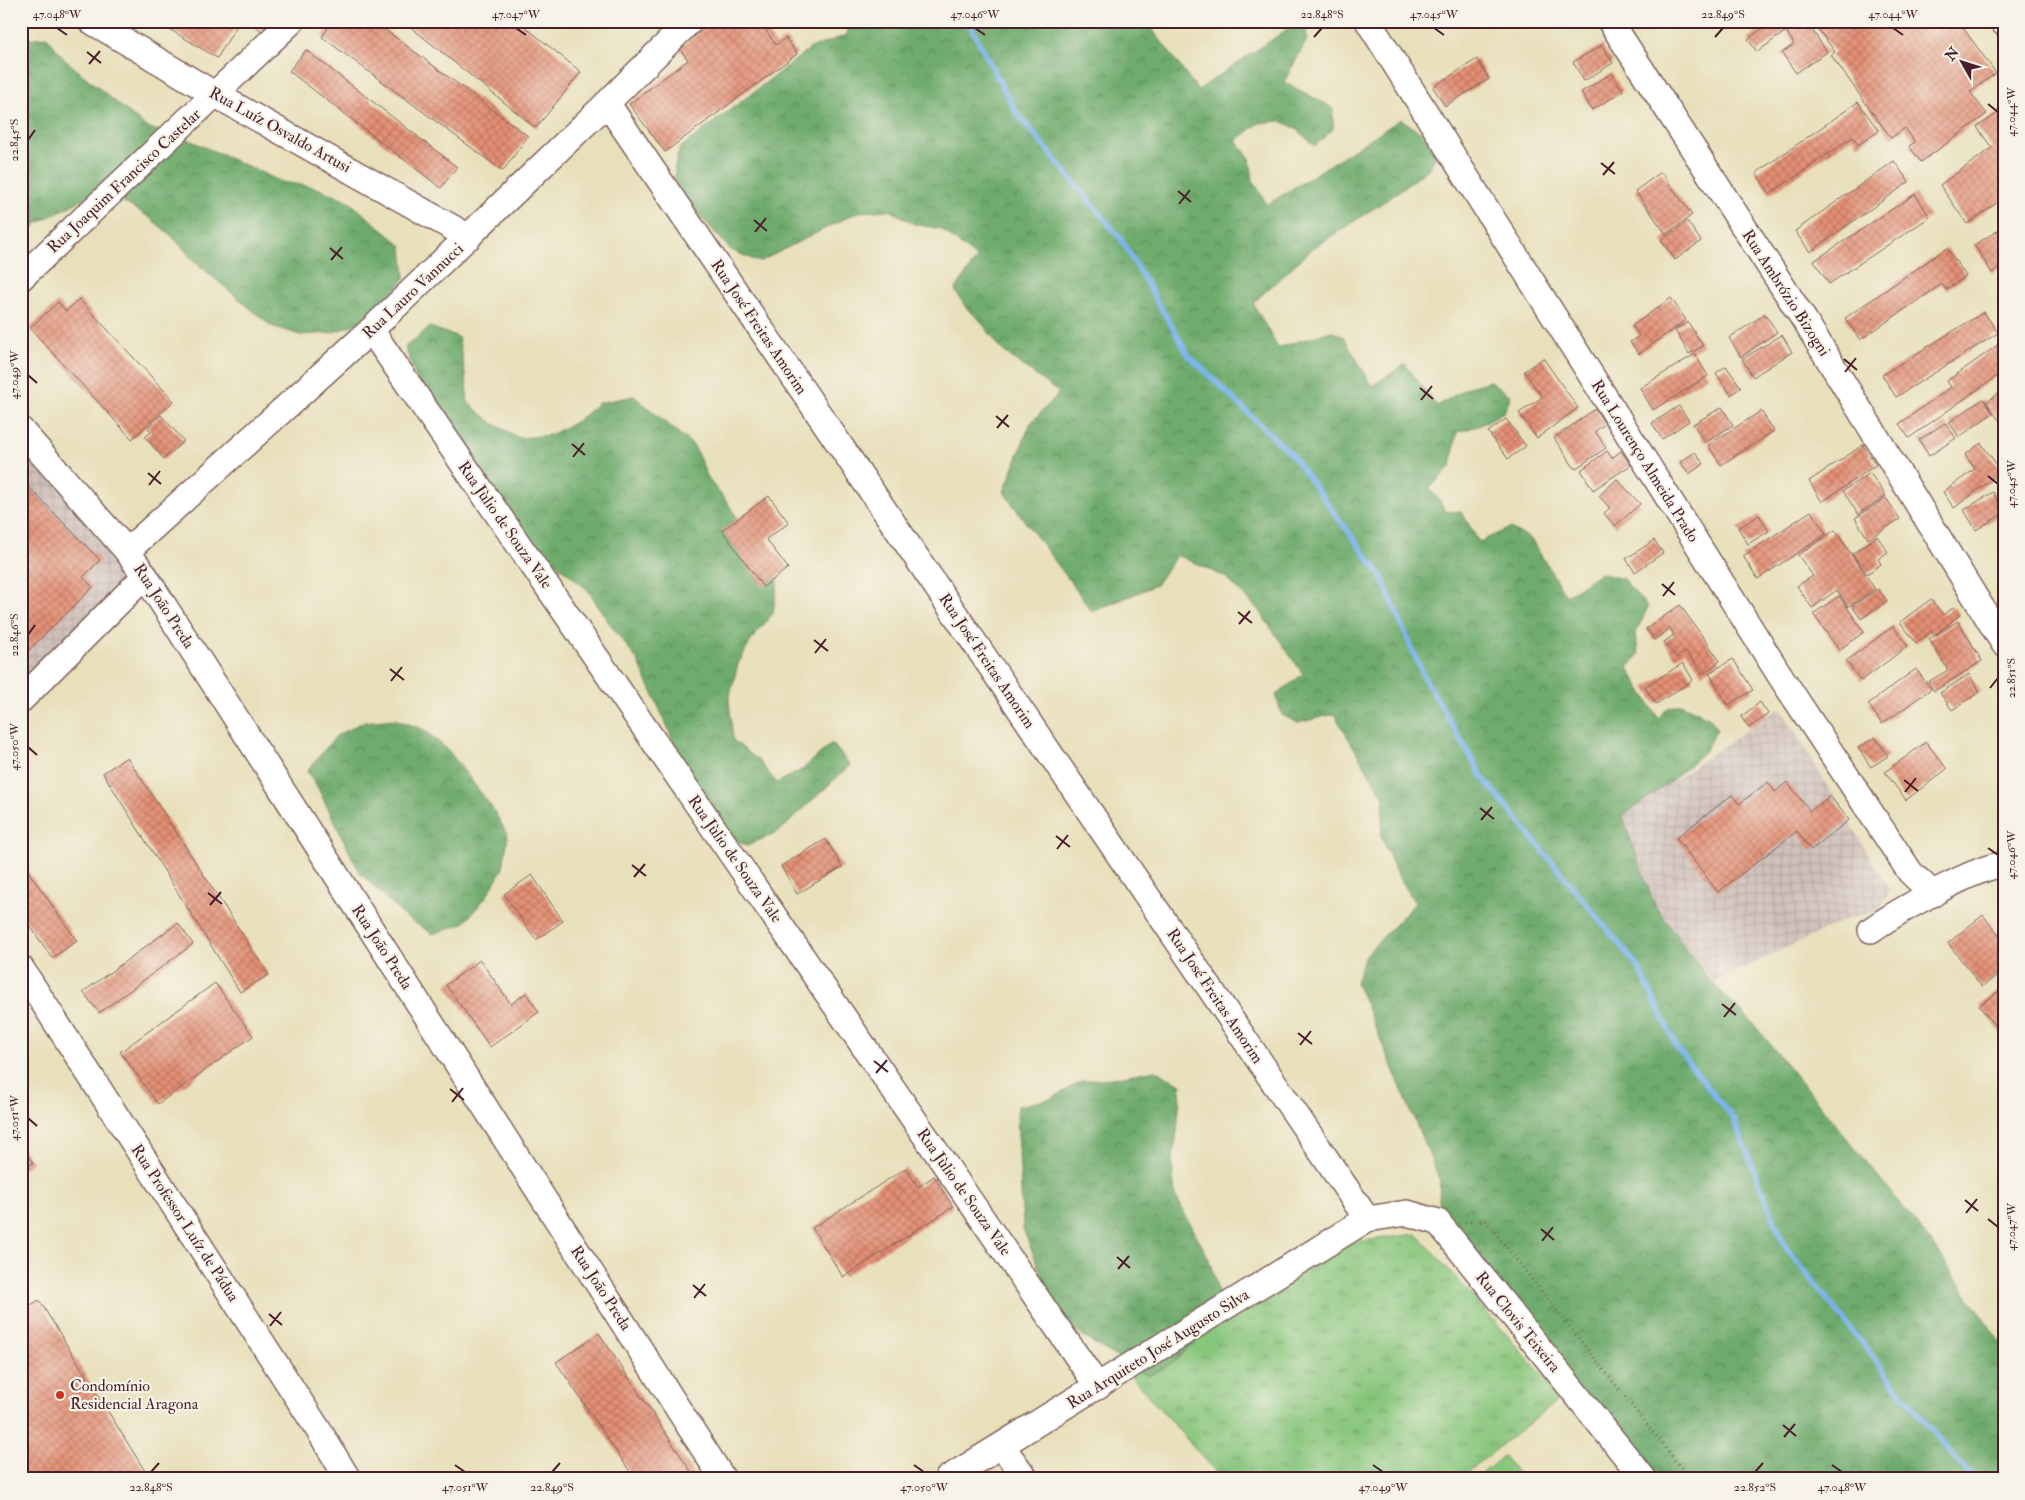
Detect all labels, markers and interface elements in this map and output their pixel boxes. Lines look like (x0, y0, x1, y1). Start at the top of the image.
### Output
text: 47.048°W (33, 7, 82, 22)
text: 47.047°W (492, 7, 541, 22)
text: 47.046°W (951, 7, 1000, 22)
text: 22.848°S (1300, 7, 1344, 22)
text: 47.045°W (1410, 7, 1459, 22)
text: 22.849°S (1701, 7, 1745, 22)
text: 47.044°W (1868, 7, 1918, 22)
north arrow (1938, 38, 1988, 88)
text: N (1941, 44, 1963, 65)
street label: Rua Luíz Osvaldo Artusi (206, 83, 354, 177)
text: 47.044°W (2004, 87, 2019, 137)
street label: Rua Joaquim Francisco Castelar (43, 104, 206, 258)
text: 22.845°S (7, 119, 22, 161)
street label: Rua Ambrózio Bizogni (1738, 226, 1834, 360)
street label: Rua Lauro Vannucci (358, 239, 468, 343)
street label: Rua José Freitas Amorim (705, 256, 812, 399)
text: 47.049°W (7, 350, 22, 399)
street label: Rua Lourenço Almeida Prado (1587, 376, 1703, 546)
street label: Rua Jùlio de Souza Vale (453, 457, 557, 594)
text: 47.045°W (2004, 459, 2019, 508)
street label: Rua João Preda (128, 560, 199, 653)
street label: Rua José Freitas Amorim (933, 590, 1040, 733)
text: 22.846°S (7, 613, 22, 657)
text: 22.851°S (2004, 658, 2019, 698)
text: 47.050°W (7, 722, 22, 771)
street label: Rua Jùlio de Souza Vale (683, 791, 787, 928)
text: 47.046°W (2004, 830, 2019, 879)
street label: Rua João Preda (346, 901, 417, 994)
street label: Rua José Freitas Amorim (1161, 925, 1268, 1068)
text: 47.051°W (7, 1094, 22, 1141)
street label: Rua Jùlio de Souza Vale (912, 1124, 1016, 1261)
street label: Rua Professor Luíz de Pádua (127, 1141, 244, 1306)
text: 47.047°W (2004, 1202, 2019, 1251)
street label: Rua João Preda (565, 1242, 636, 1335)
street label: Rua Clovis Teixeira (1471, 1267, 1565, 1377)
street label: Rua Arquiteto José Augusto Silva (1063, 1284, 1254, 1414)
place label: Condomínio Residencial Aragona (70, 1376, 199, 1414)
marker: Condomínio Residencial Aragona (54, 1389, 66, 1401)
text: 22.848°S (129, 1480, 173, 1495)
text: 47.051°W (442, 1480, 489, 1495)
text: 22.849°S (530, 1480, 574, 1495)
text: 47.050°W (900, 1480, 949, 1495)
text: 47.049°W (1359, 1480, 1408, 1495)
text: 22.852°S (1734, 1480, 1776, 1495)
text: 47.048°W (1818, 1480, 1867, 1495)

